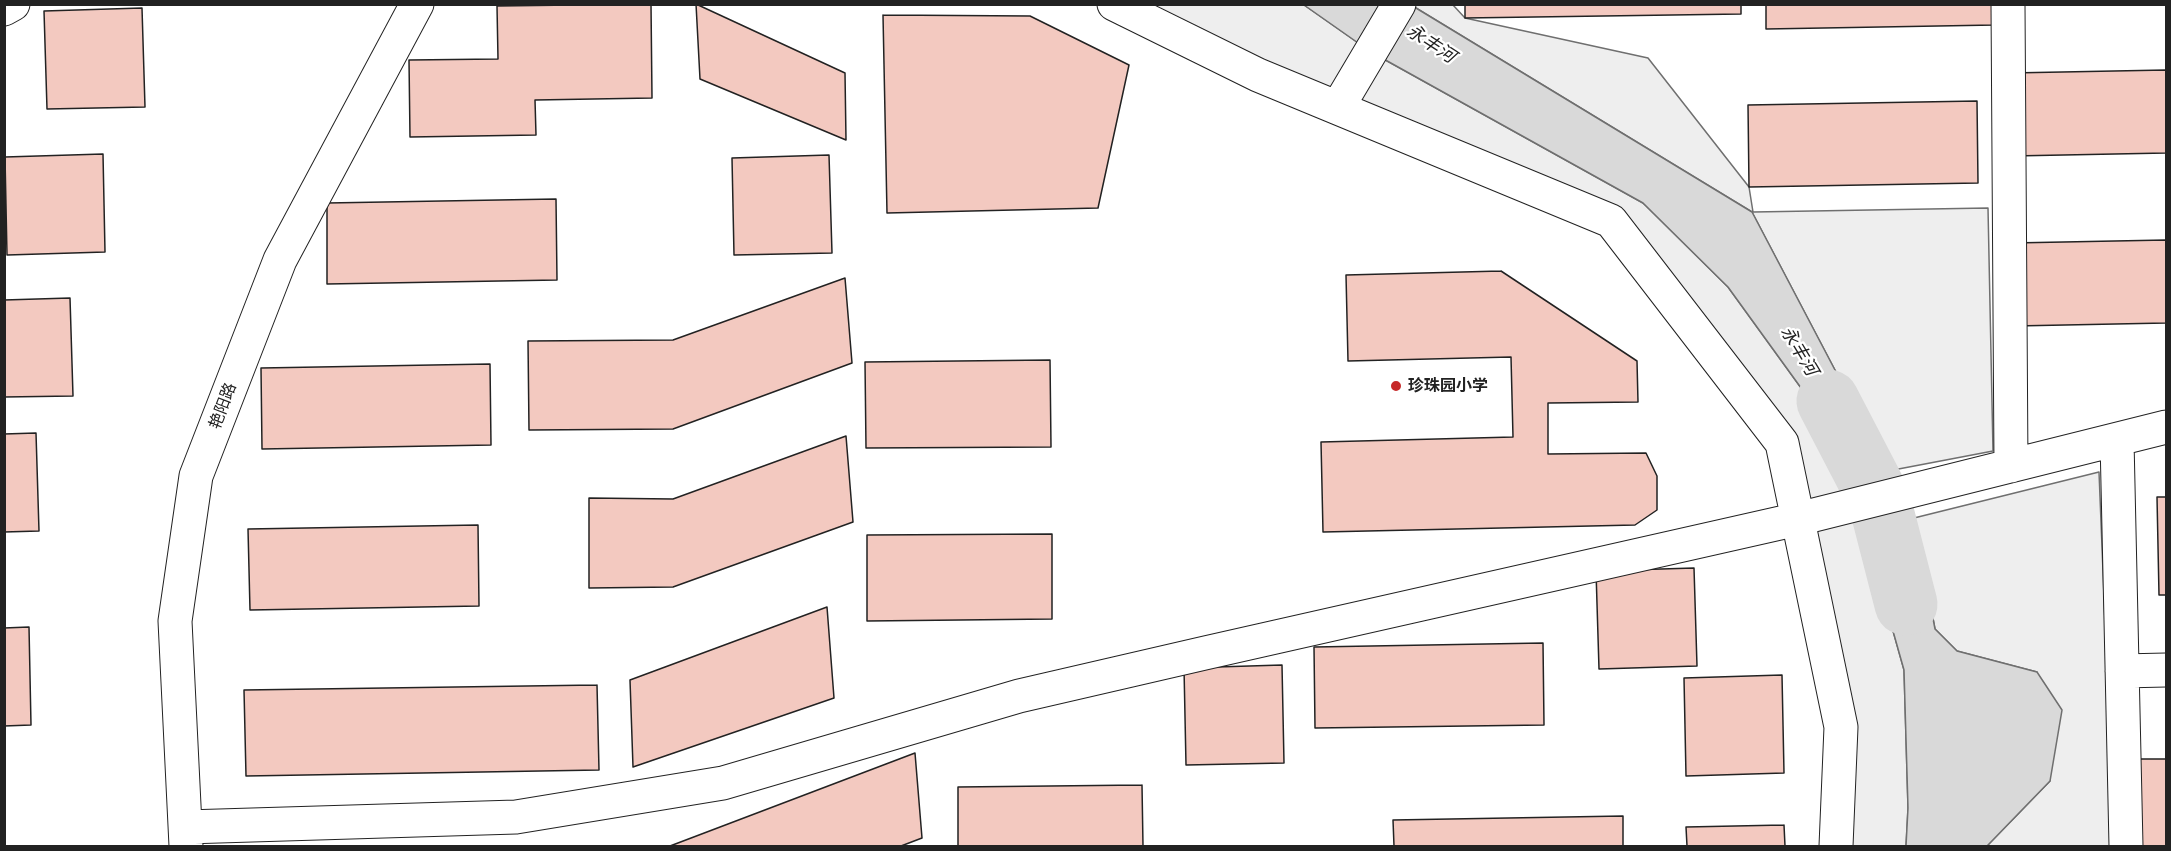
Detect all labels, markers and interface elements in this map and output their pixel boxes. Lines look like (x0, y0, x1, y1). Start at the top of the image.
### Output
water label: 永丰河 (1402, 20, 1460, 68)
water label: 永丰河 (1776, 322, 1822, 380)
place label: 珍珠园小学 (1408, 376, 1488, 396)
marker: 珍珠园小学 (1389, 379, 1403, 393)
street label: 艳阳路 (205, 380, 241, 432)

